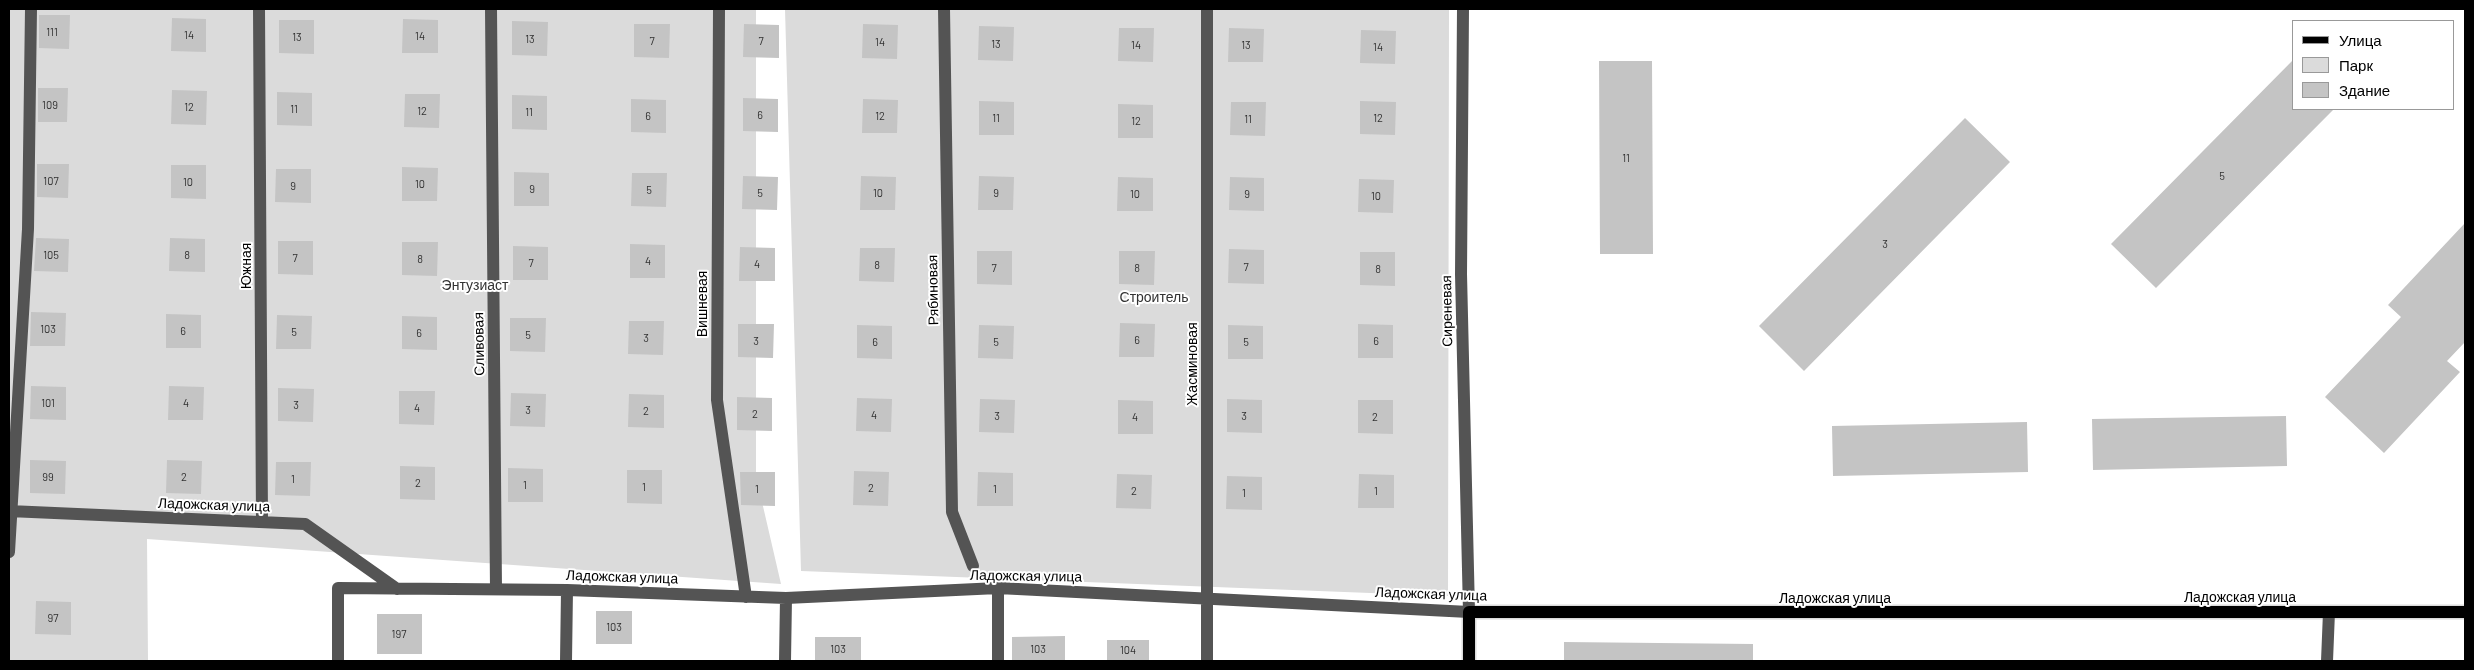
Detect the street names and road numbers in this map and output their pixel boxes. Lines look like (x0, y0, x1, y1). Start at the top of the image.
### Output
street label: Южная (238, 243, 254, 289)
street label: Рябиновая (924, 255, 942, 325)
street label: Вишневая (694, 271, 710, 337)
street label: Сиреневая (1438, 275, 1456, 347)
street label: Сливовая (470, 312, 488, 376)
street label: Жасминовая (1184, 322, 1200, 406)
street label: Ладожская улица (158, 495, 270, 515)
street label: Ладожская улица (566, 567, 678, 587)
street label: Ладожская улица (970, 567, 1082, 585)
street label: Ладожская улица (1375, 584, 1487, 604)
street label: Ладожская улица (2184, 589, 2296, 605)
street label: Ладожская улица (1779, 590, 1891, 606)

